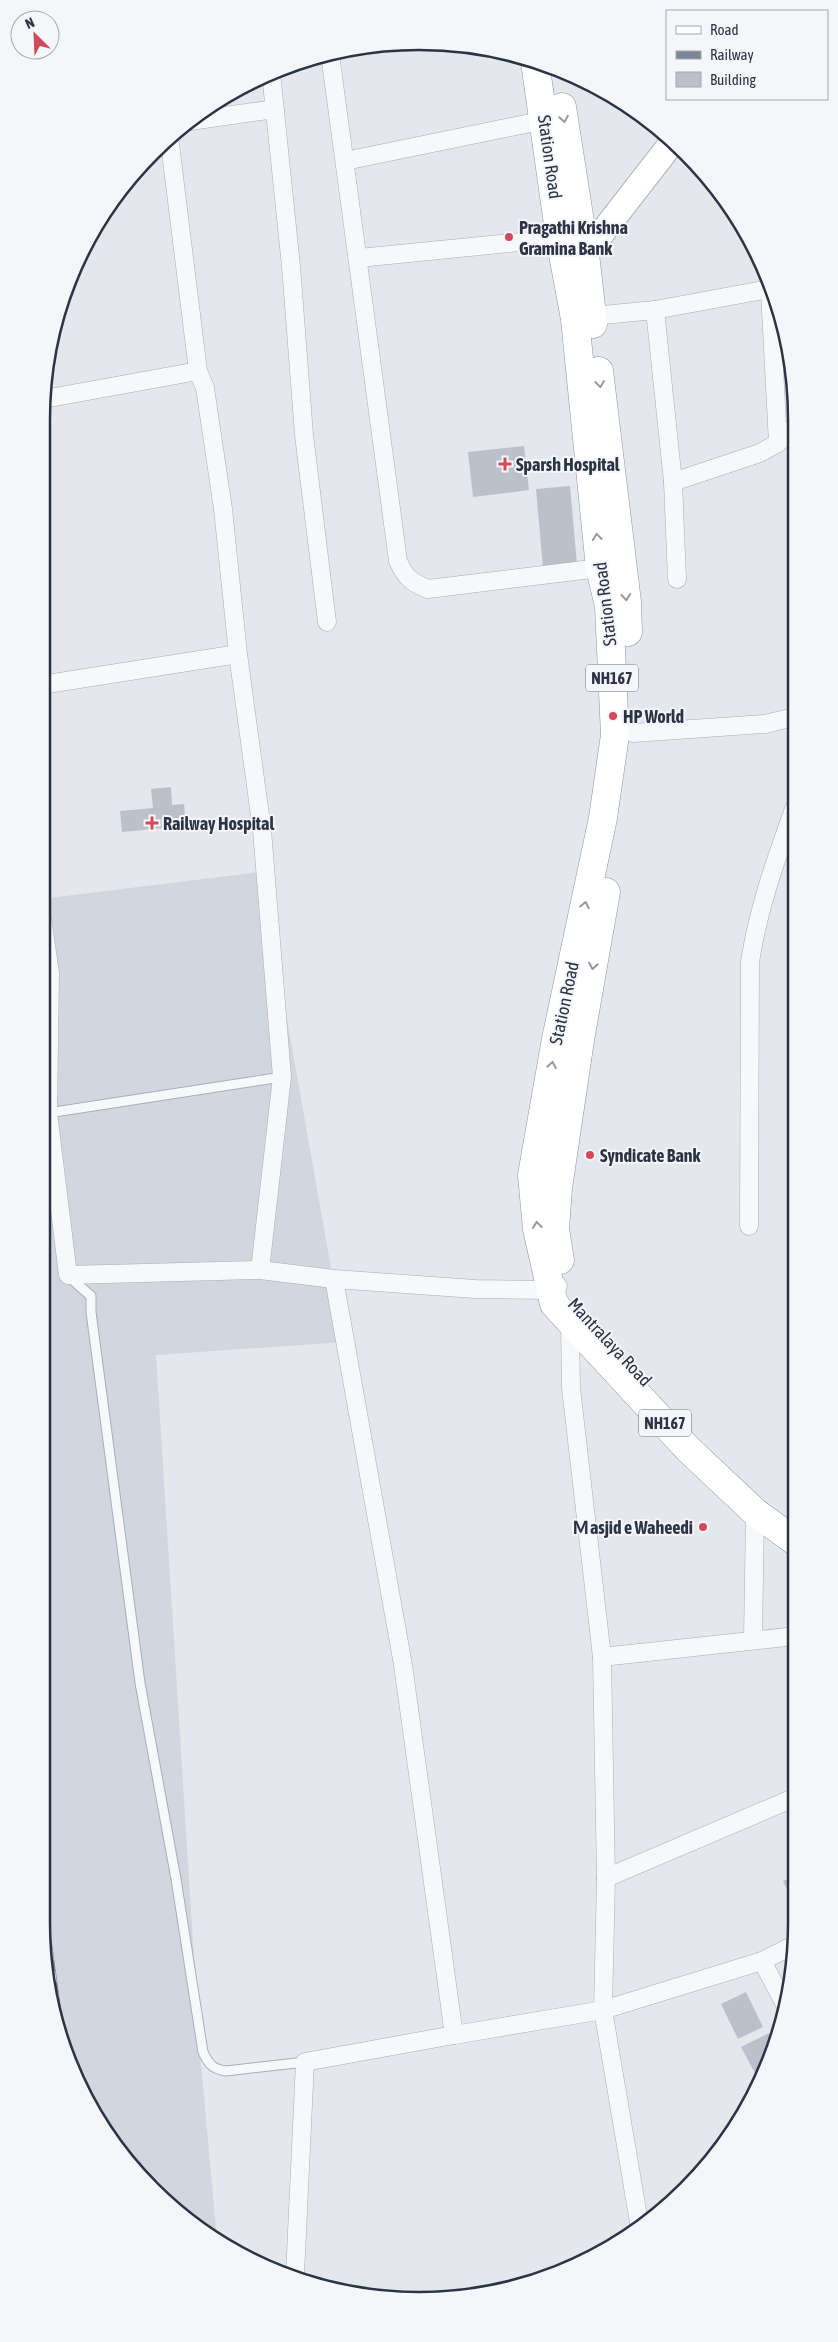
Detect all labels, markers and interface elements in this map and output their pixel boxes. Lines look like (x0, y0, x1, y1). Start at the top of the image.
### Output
north arrow (10, 10, 60, 60)
legend (666, 10, 828, 100)
text: N (23, 14, 37, 32)
text: Road (710, 21, 739, 38)
text: Railway (710, 46, 754, 63)
text: Building (710, 71, 756, 88)
street label: Station Road (534, 114, 566, 200)
one-way arrow (558, 114, 568, 123)
place label: Pragathi Krishna Gramina Bank (519, 217, 628, 259)
marker: Pragathi Krishna Gramina Bank (503, 231, 515, 243)
one-way arrow (594, 380, 605, 388)
place label: Sparsh Hospital (516, 454, 620, 475)
marker: Sparsh Hospital (498, 457, 512, 471)
one-way arrow (592, 533, 603, 541)
street label: Station Road (589, 561, 621, 647)
one-way arrow (620, 593, 631, 601)
road number: NH167 (586, 664, 638, 691)
place label: HP World (623, 706, 684, 727)
marker: HP World (607, 710, 619, 722)
place label: Railway Hospital (163, 813, 274, 834)
marker: Railway Hospital (145, 816, 159, 830)
one-way arrow (579, 901, 590, 910)
street label: Station Road (545, 960, 583, 1046)
one-way arrow (589, 962, 599, 970)
one-way arrow (546, 1060, 557, 1069)
place label: Syndicate Bank (600, 1145, 702, 1166)
marker: Syndicate Bank (584, 1149, 596, 1161)
one-way arrow (532, 1221, 543, 1229)
street label: Mantralaya Road (564, 1293, 656, 1391)
road number: NH167 (639, 1410, 691, 1436)
place label: Ｍasjid e Waheedi (572, 1517, 693, 1538)
marker: Ｍasjid e Waheedi (697, 1521, 709, 1533)

